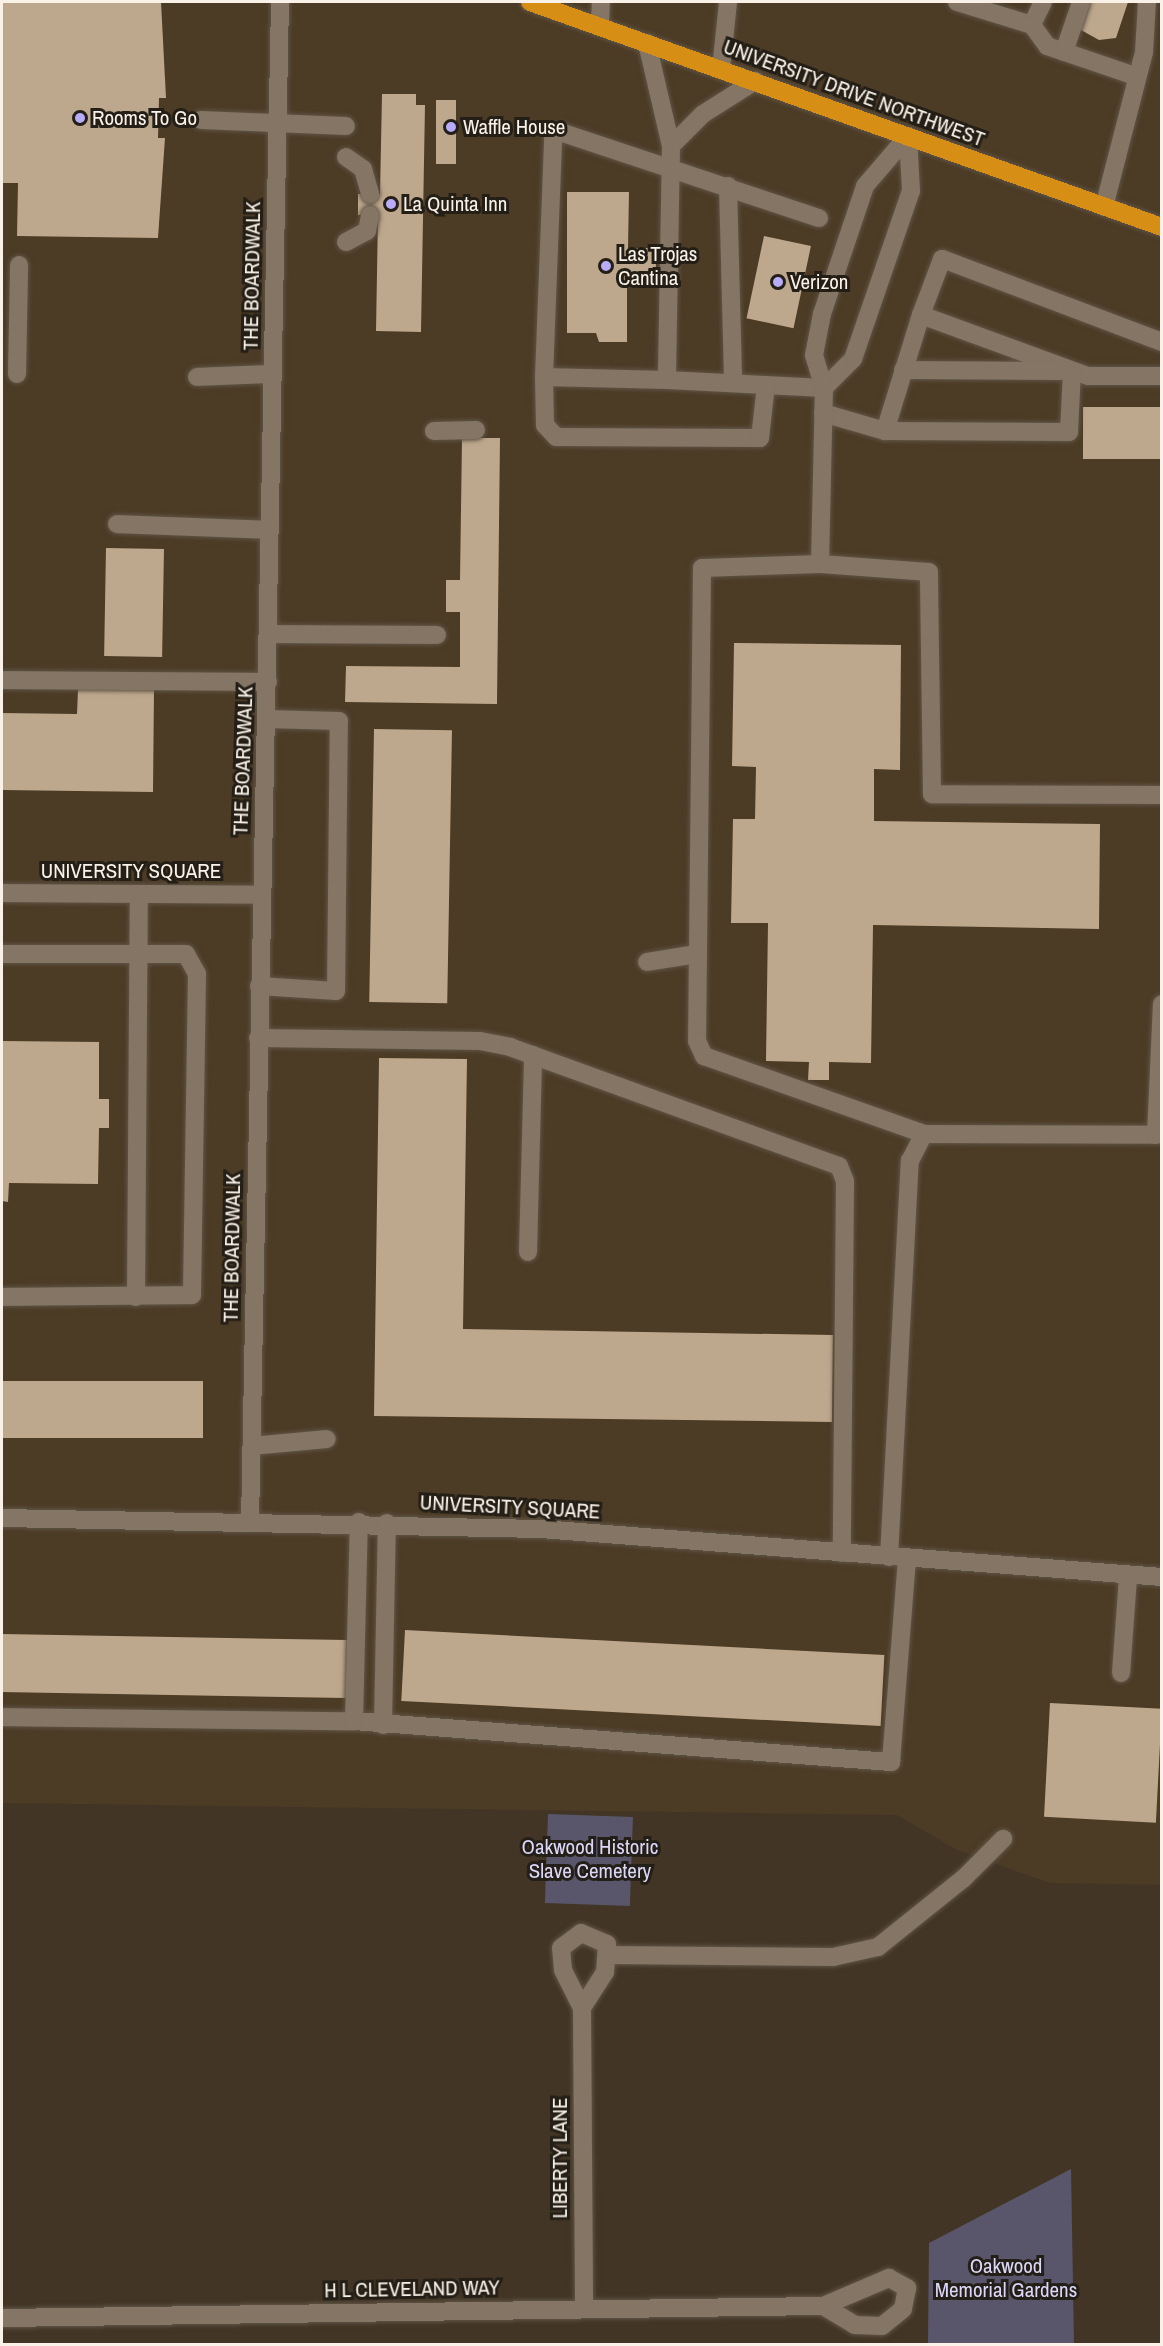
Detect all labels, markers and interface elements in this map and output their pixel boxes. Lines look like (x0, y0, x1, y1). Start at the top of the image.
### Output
street label: UNIVERSITY DRIVE NORTHWEST (720, 34, 988, 152)
place label: Rooms To Go (92, 105, 197, 131)
marker: Rooms To Go (73, 111, 87, 125)
place label: Waffle House (463, 114, 565, 140)
marker: Waffle House (444, 120, 458, 134)
place label: La Quinta Inn (403, 191, 507, 217)
marker: La Quinta Inn (384, 197, 398, 211)
street label: THE BOARDWALK (238, 201, 266, 351)
place label: Las Trojas Cantina (618, 241, 698, 291)
marker: Las Trojas Cantina (599, 259, 613, 273)
place label: Verizon (790, 269, 848, 295)
marker: Verizon (771, 275, 785, 289)
street label: THE BOARDWALK (228, 686, 258, 836)
street label: UNIVERSITY SQUARE (41, 858, 221, 884)
street label: THE BOARDWALK (218, 1173, 246, 1323)
street label: UNIVERSITY SQUARE (419, 1490, 601, 1524)
park label: Oakwood Historic Slave Cemetery (522, 1834, 658, 1884)
street label: LIBERTY LANE (547, 2097, 573, 2219)
park label: Oakwood Memorial Gardens (935, 2253, 1077, 2303)
street label: H L CLEVELAND WAY (324, 2275, 500, 2303)

